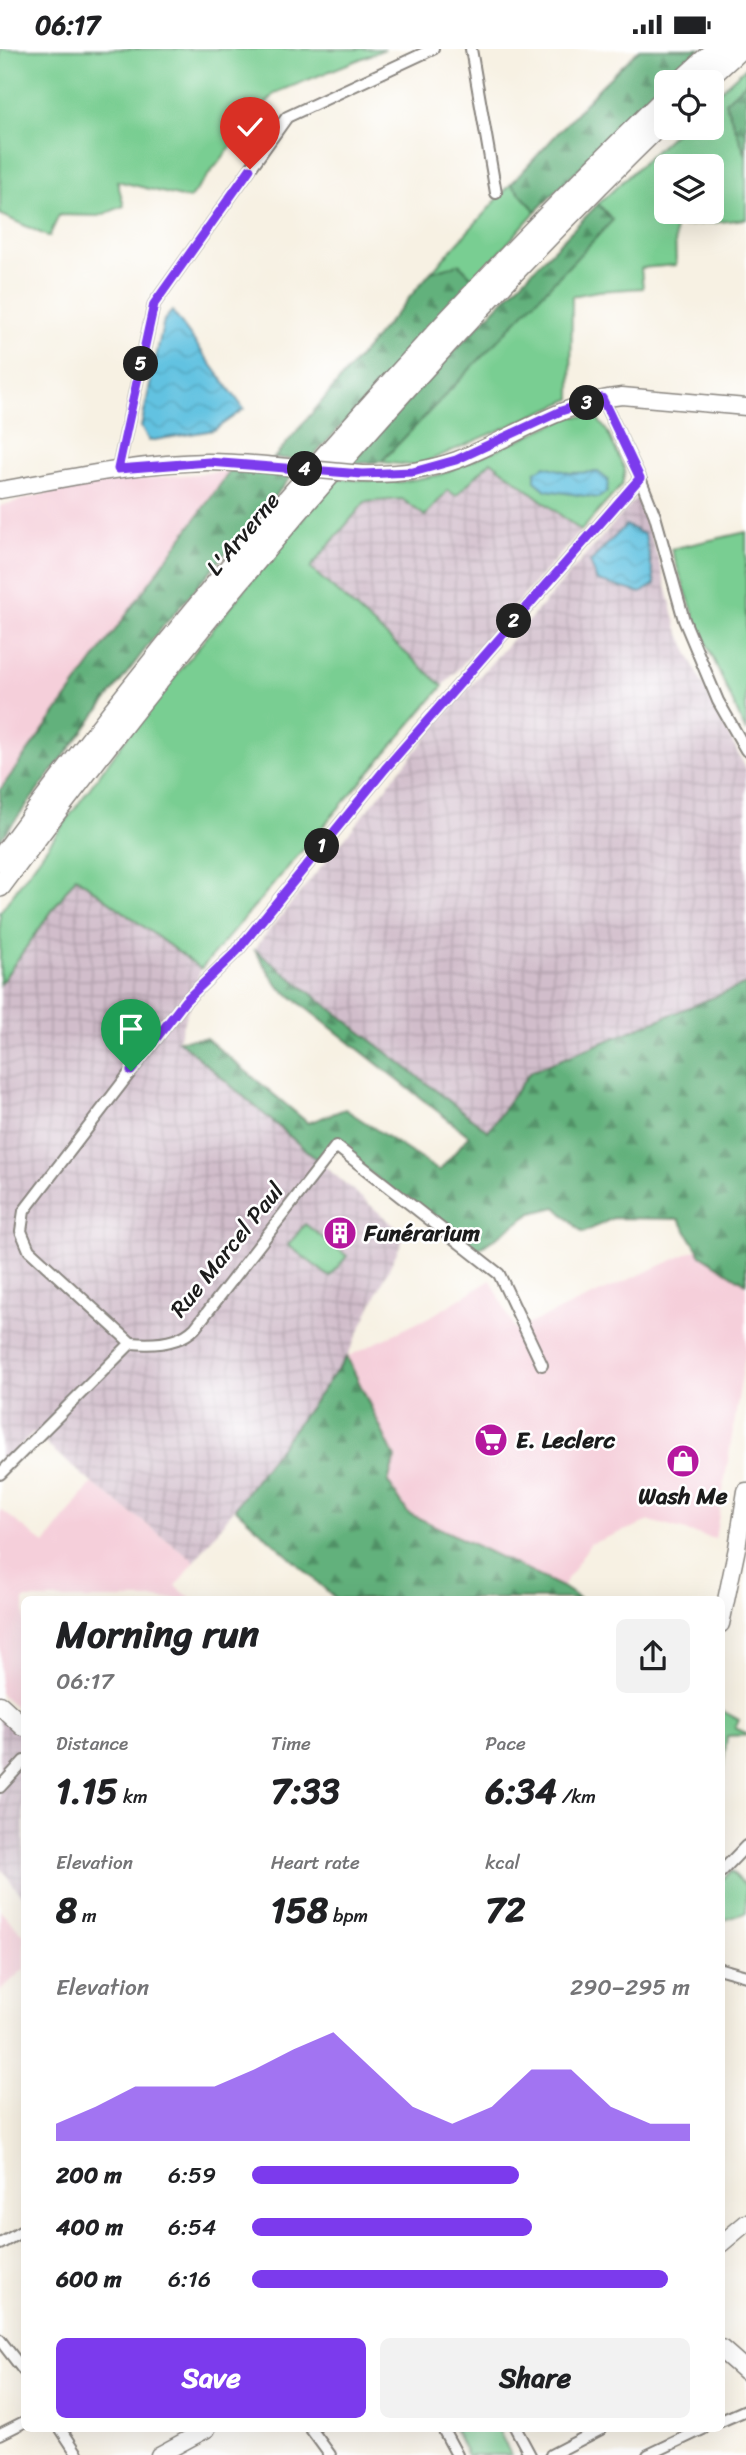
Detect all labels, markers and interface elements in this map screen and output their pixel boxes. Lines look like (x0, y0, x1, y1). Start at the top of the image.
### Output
text: 06:17 (35, 2, 100, 48)
map controls (654, 70, 724, 224)
button: locate (654, 70, 724, 140)
pin (220, 97, 280, 169)
icon: check (231, 108, 269, 146)
button: layers (654, 154, 724, 224)
pin: 5 (124, 347, 158, 381)
text: 5 (135, 347, 146, 380)
pin: 3 (570, 385, 604, 421)
text: 3 (581, 386, 592, 419)
pin: 4 (288, 451, 322, 487)
text: 4 (299, 452, 310, 485)
street label: L'Arverne (195, 482, 291, 585)
pin: 2 (496, 603, 532, 639)
text: 2 (508, 604, 519, 637)
pin: 1 (304, 829, 340, 863)
text: 1 (317, 829, 326, 862)
pin (101, 999, 161, 1071)
icon: arrive (112, 1010, 150, 1048)
street label: Rue Marcel Paul (159, 1173, 295, 1327)
place label: Funérarium (363, 1213, 480, 1254)
building icon: Funérarium (321, 1214, 359, 1252)
place label: E. Leclerc (516, 1420, 615, 1461)
supermarket icon: E. Leclerc (472, 1421, 510, 1459)
shop icon: Wash Me (664, 1442, 702, 1480)
place label: Wash Me (638, 1476, 728, 1517)
text: Morning run (56, 1601, 259, 1668)
button: share (616, 1619, 690, 1693)
text: 06:17 (56, 1661, 114, 1702)
text: Distance (56, 1727, 128, 1760)
text: Time (271, 1727, 311, 1760)
text: Pace (485, 1727, 526, 1760)
text: 1.15 (56, 1760, 118, 1822)
text: 7:33 (271, 1760, 340, 1822)
text: 6:34 (485, 1760, 557, 1822)
text: km (118, 1780, 148, 1813)
text: /km (557, 1780, 596, 1813)
text: Elevation (56, 1846, 133, 1879)
text: Heart rate (271, 1846, 360, 1879)
text: kcal (485, 1846, 520, 1879)
text: 8 (56, 1879, 77, 1941)
text: 158 (271, 1879, 328, 1941)
text: 72 (485, 1879, 526, 1941)
text: m (77, 1899, 97, 1932)
text: bpm (328, 1899, 368, 1932)
text: Elevation (56, 1967, 149, 2008)
text: 290–295 m (570, 1967, 690, 2008)
text: 200 m (56, 2155, 122, 2196)
text: 6:59 (168, 2155, 216, 2196)
text: 400 m (56, 2207, 123, 2248)
text: 6:54 (168, 2207, 216, 2248)
text: 600 m (56, 2259, 122, 2300)
text: 6:16 (168, 2259, 211, 2300)
button: Save (56, 2338, 366, 2418)
button: Share (380, 2338, 690, 2418)

